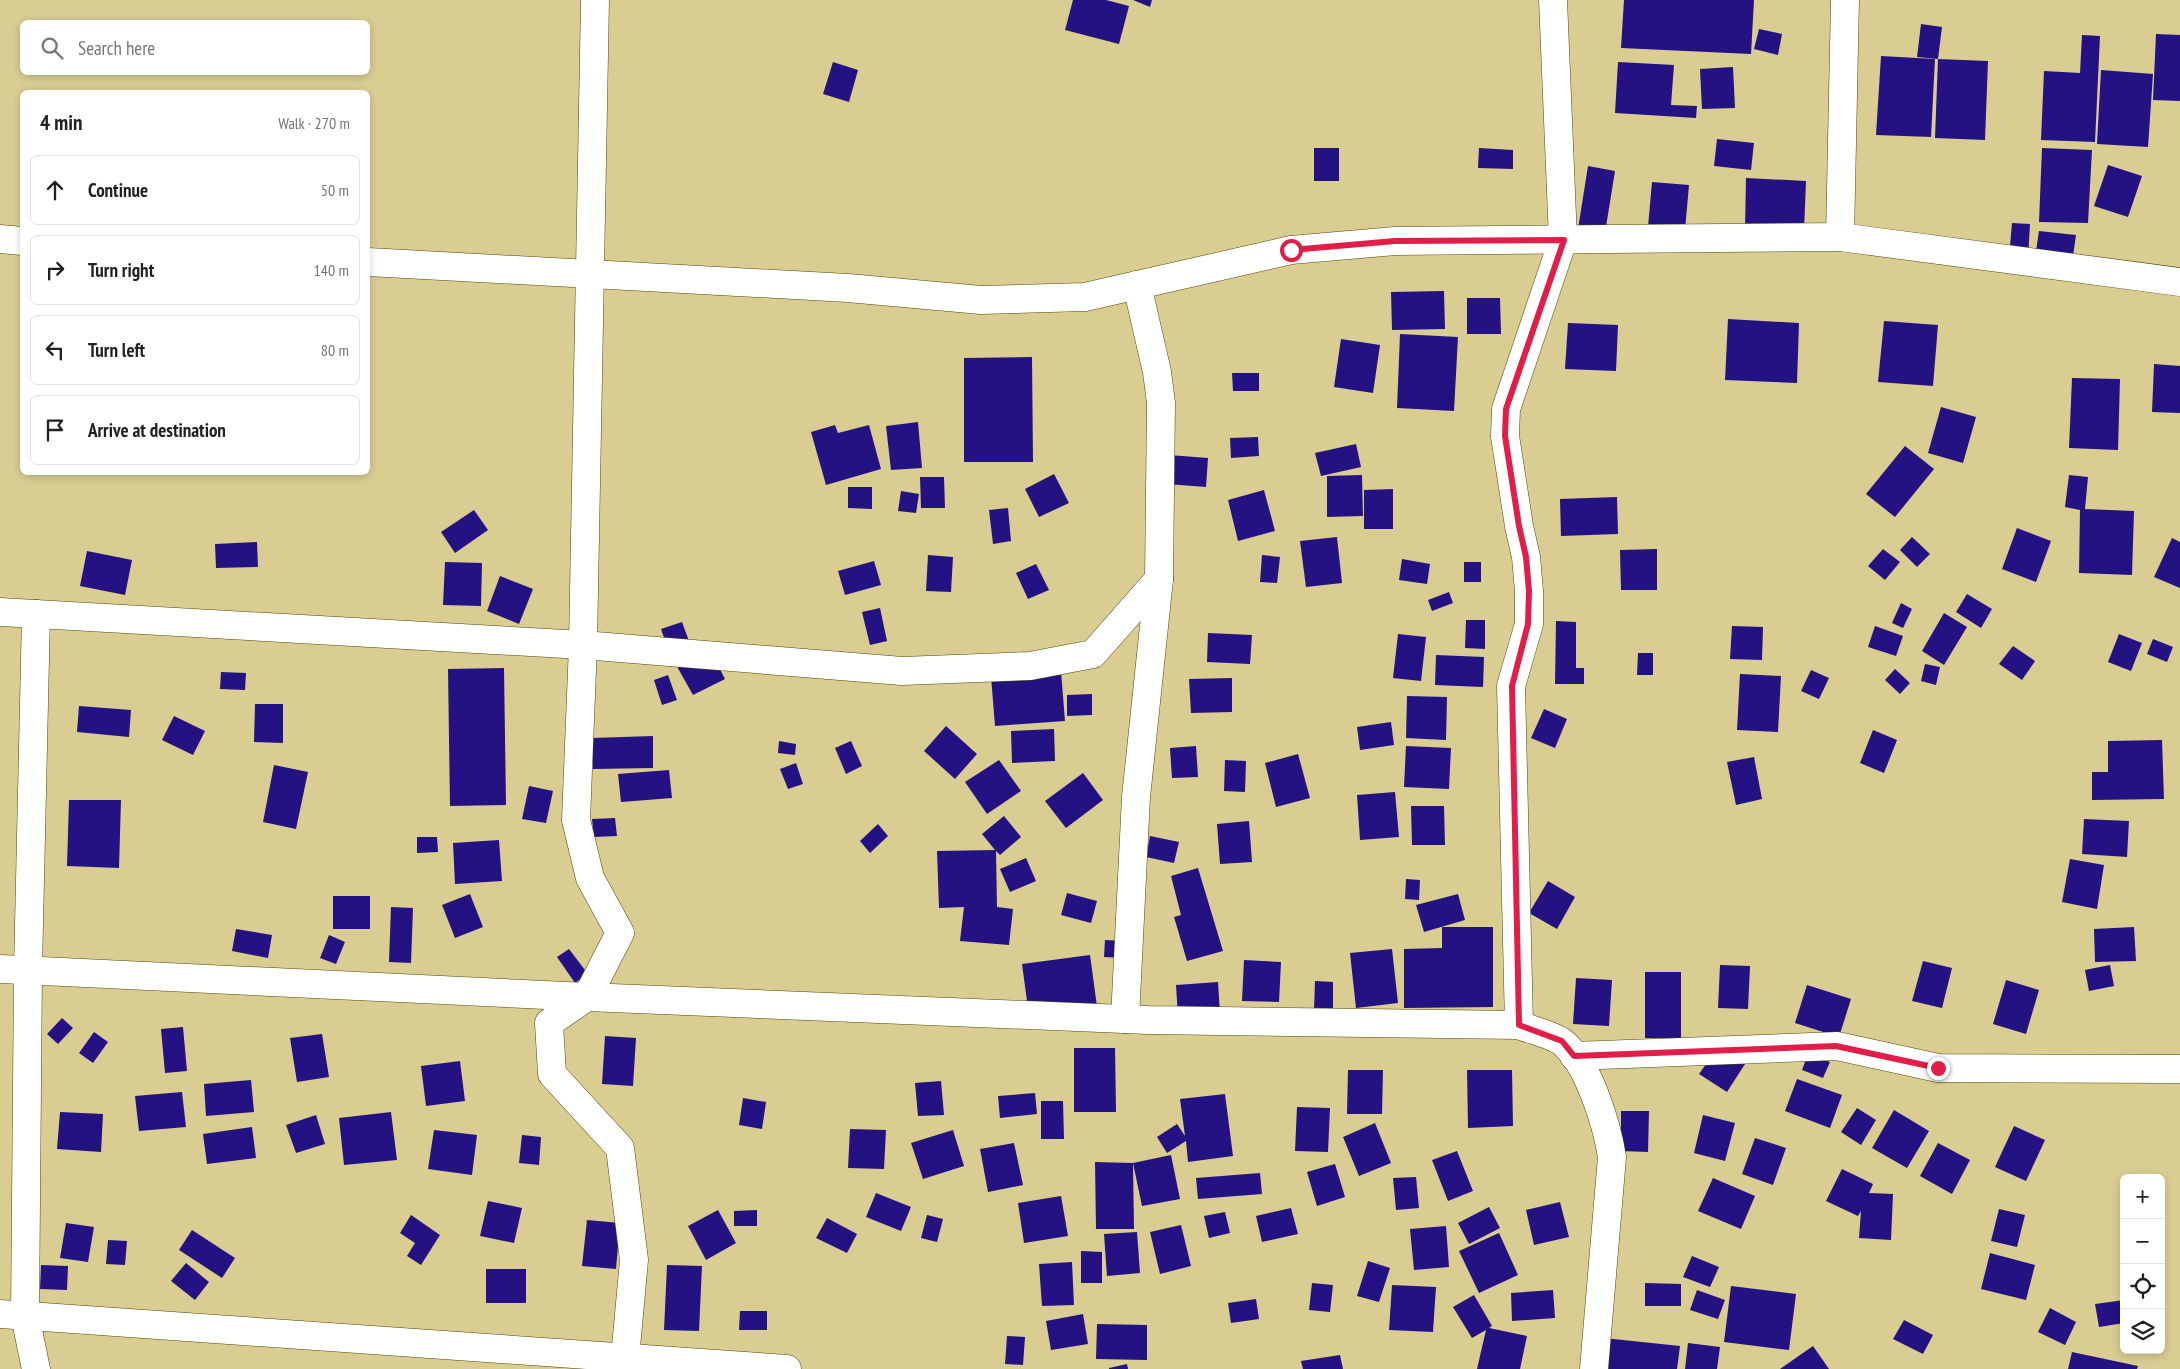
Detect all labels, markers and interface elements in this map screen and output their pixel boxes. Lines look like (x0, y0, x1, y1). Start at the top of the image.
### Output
search box (20, 20, 370, 75)
icon: search (38, 34, 66, 62)
text: Search here (78, 36, 155, 60)
text: 4 min (40, 109, 82, 136)
text: Walk · 270 m (278, 113, 350, 133)
icon: ahead (41, 176, 69, 204)
text: Continue (88, 178, 148, 202)
text: 50 m (321, 180, 349, 200)
route start (1280, 239, 1303, 262)
icon: right (41, 256, 69, 284)
text: Turn right (88, 258, 154, 282)
text: 140 m (314, 260, 349, 280)
icon: left (41, 336, 69, 364)
text: Turn left (88, 338, 145, 362)
text: 80 m (321, 340, 349, 360)
icon: arrive (41, 416, 69, 444)
text: Arrive at destination (88, 418, 226, 442)
route end (1927, 1057, 1950, 1080)
map controls (2120, 1174, 2165, 1354)
button: + (2120, 1174, 2165, 1219)
button: − (2120, 1219, 2165, 1264)
button: locate (2120, 1264, 2165, 1309)
button: layers (2120, 1309, 2165, 1354)

